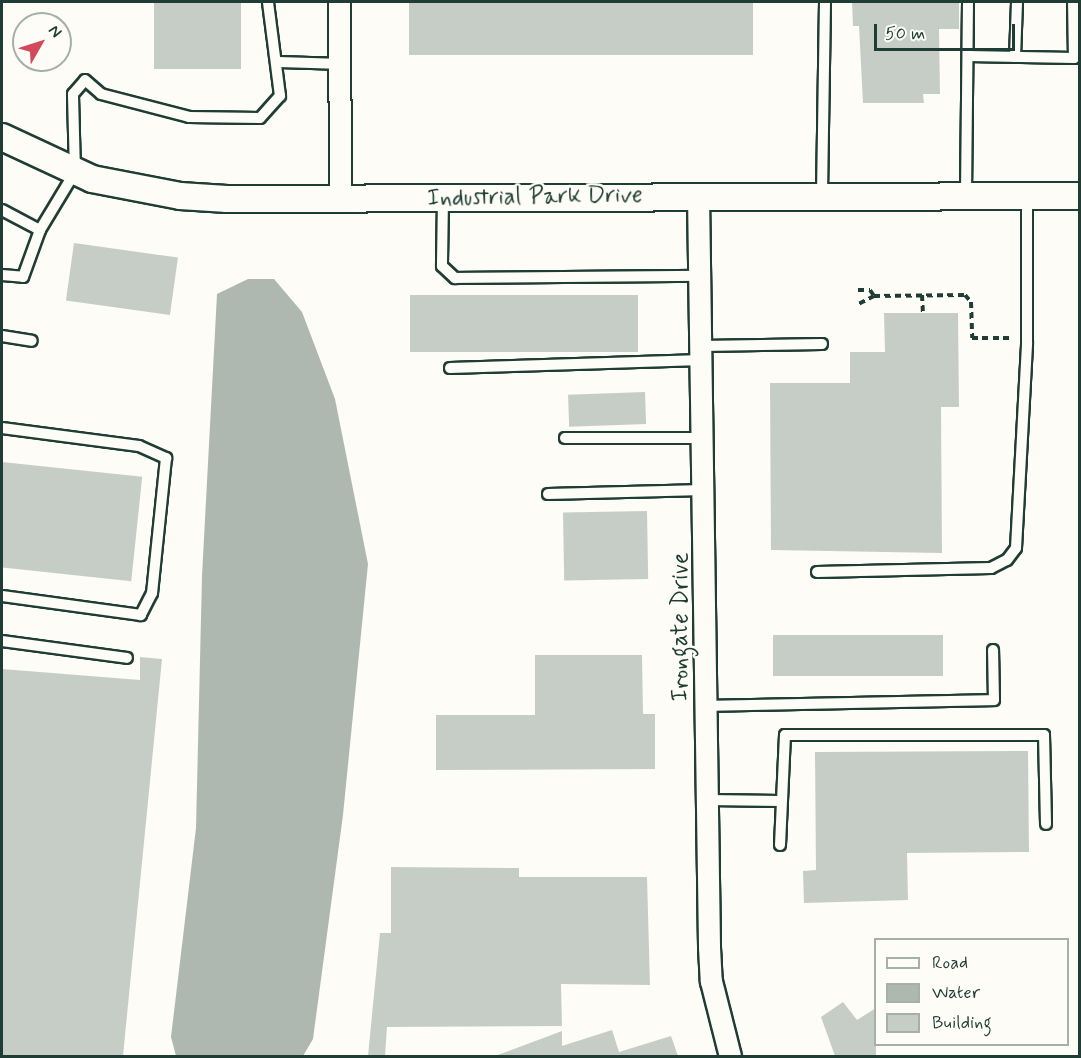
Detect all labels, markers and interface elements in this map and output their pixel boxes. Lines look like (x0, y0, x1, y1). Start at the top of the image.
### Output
north arrow (12, 12, 72, 72)
scale bar (877, 12, 1018, 50)
text: N (43, 21, 66, 42)
text: 50 m (885, 22, 925, 46)
street label: Industrial Park Drive (431, 181, 639, 213)
street label: Irongate Drive (667, 553, 695, 701)
legend (874, 938, 1069, 1046)
text: Road (932, 951, 968, 975)
text: Water (932, 981, 980, 1005)
text: Building (932, 1011, 992, 1035)

